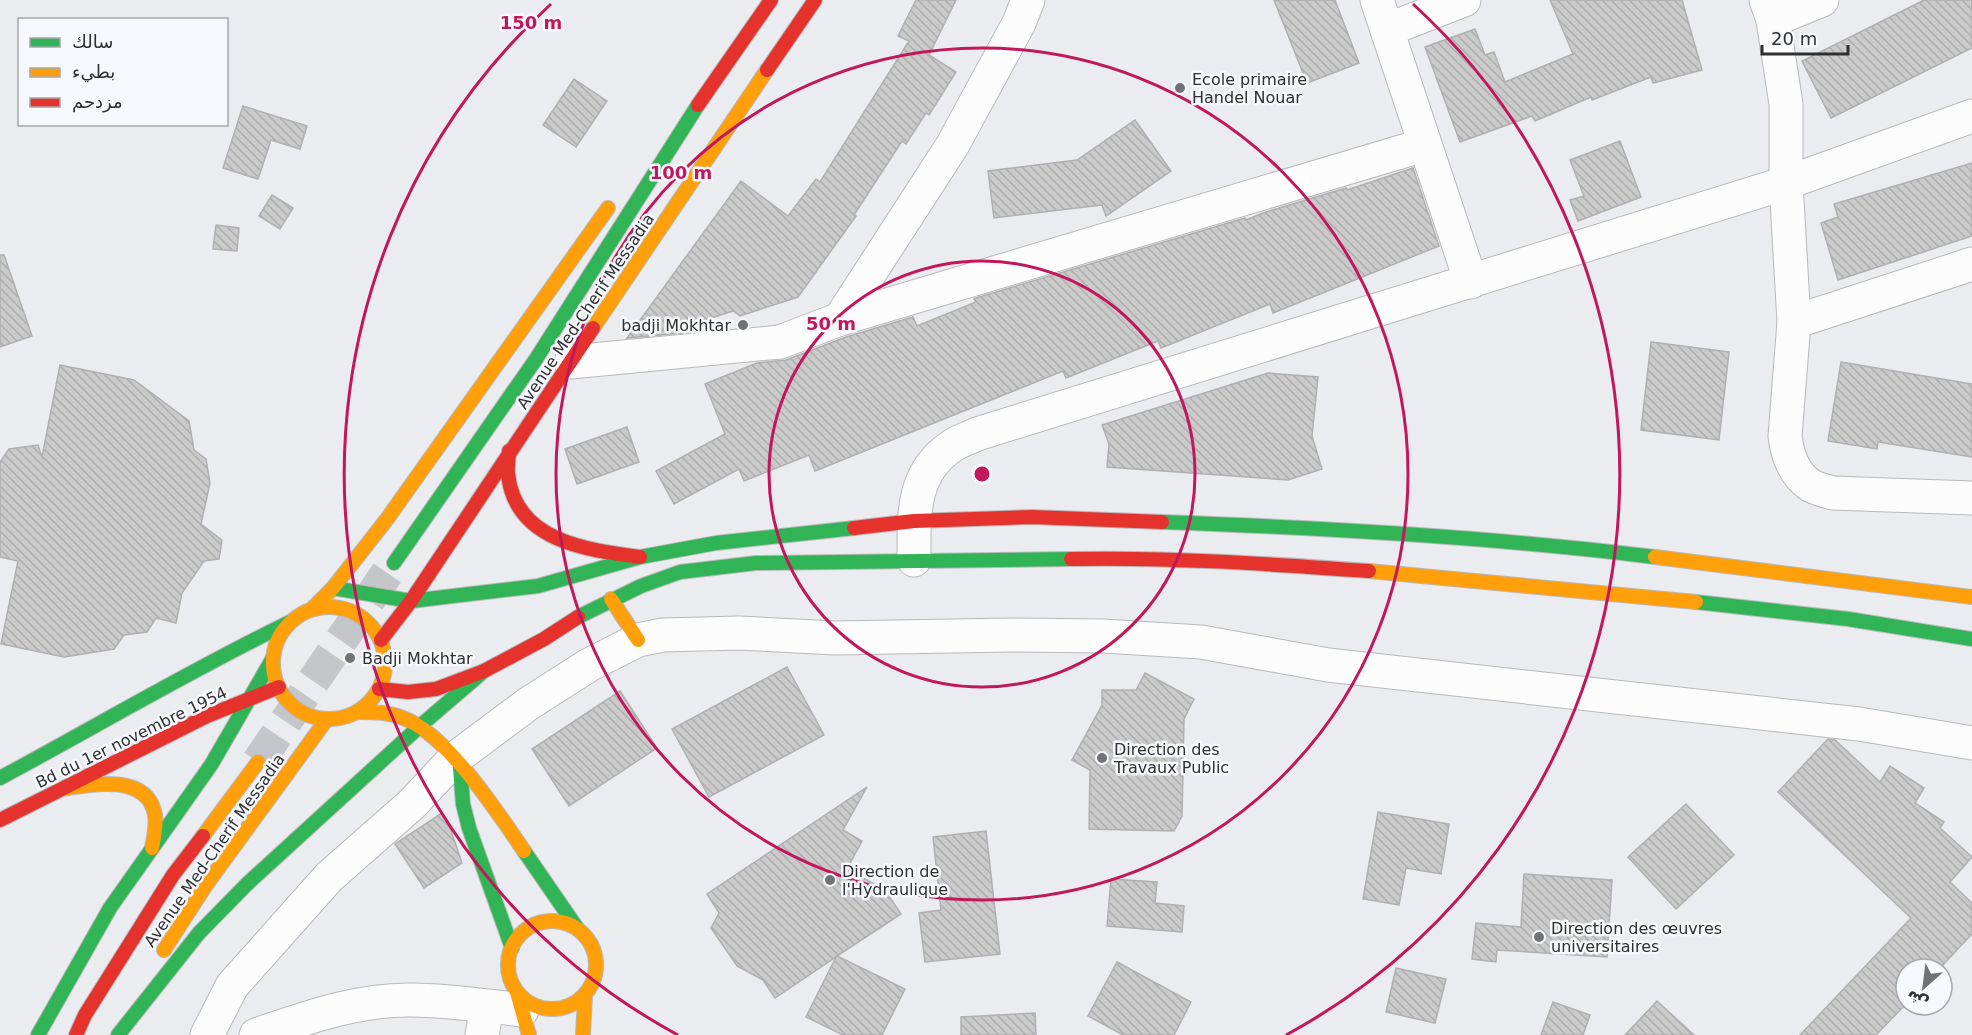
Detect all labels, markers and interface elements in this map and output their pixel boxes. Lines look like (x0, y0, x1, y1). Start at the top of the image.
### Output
text: 150 m (500, 12, 562, 33)
legend (18, 18, 228, 126)
scale bar (1762, 18, 1848, 56)
text: 20 m (1771, 28, 1817, 49)
text: سالك (72, 31, 113, 52)
text: بطيء (72, 61, 115, 83)
place label: Ecole primaire Handel Nouar (1192, 70, 1307, 107)
marker: Ecole primaire Handel Nouar (1173, 81, 1187, 95)
text: مزدحم (72, 91, 123, 113)
text: 100 m (650, 162, 712, 183)
street label: Avenue Med-Cherif Messadia (513, 210, 658, 413)
text: 50 m (806, 313, 856, 334)
place label: badji Mokhtar (621, 316, 731, 335)
marker: badji Mokhtar (736, 318, 750, 332)
centre of rings (972, 464, 992, 484)
place label: Badji Mokhtar (362, 649, 473, 668)
marker: Badji Mokhtar (343, 651, 357, 665)
street label: Bd du 1er novembre 1954 (33, 683, 230, 792)
place label: Direction des Travaux Public (1113, 740, 1229, 777)
street label: Avenue Med-Cherif Messadia (140, 750, 289, 951)
marker: Direction des Travaux Public (1095, 751, 1109, 765)
place label: Direction de l'Hydraulique (842, 862, 948, 899)
marker: Direction de l'Hydraulique (823, 873, 837, 887)
place label: Direction des œuvres universitaires (1551, 919, 1722, 956)
marker: Direction des œuvres universitaires (1532, 930, 1546, 944)
north arrow (1894, 957, 1954, 1017)
text: ش (1903, 986, 1931, 1013)

